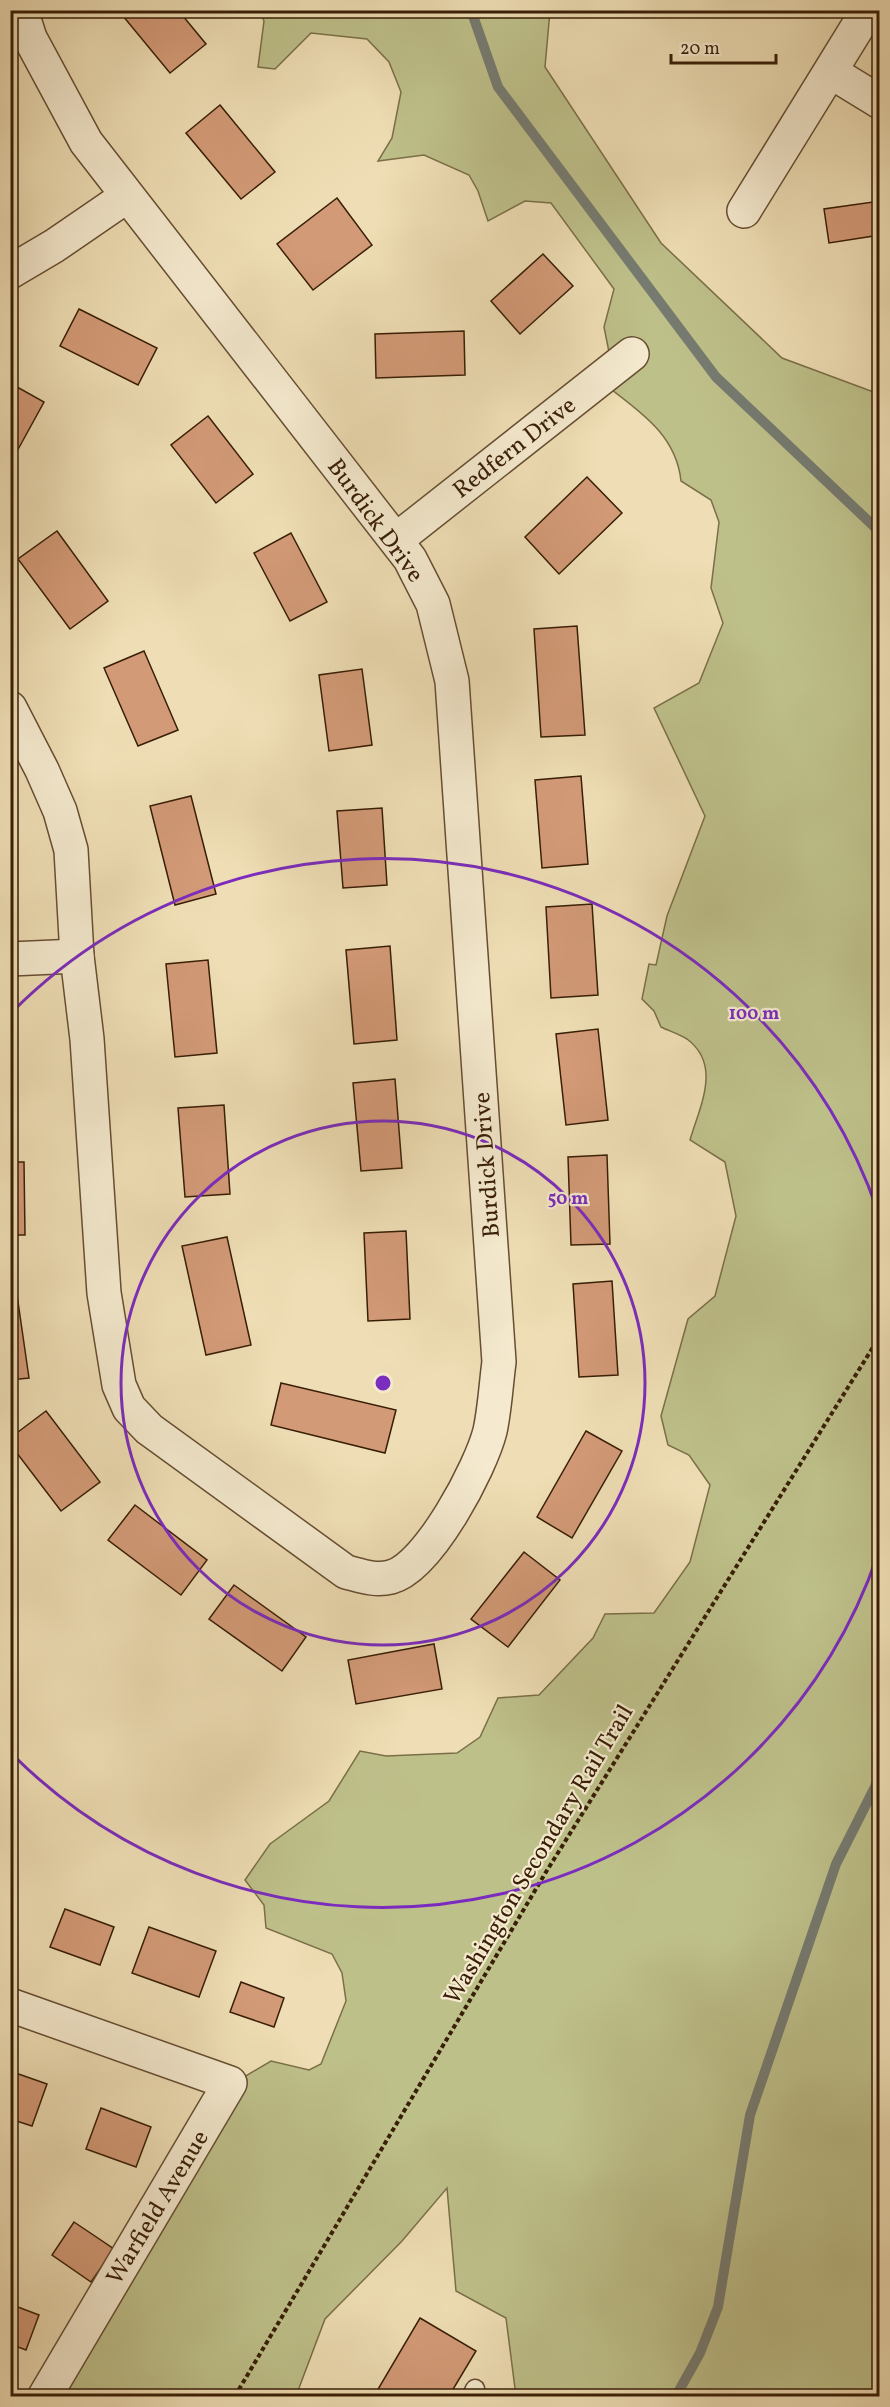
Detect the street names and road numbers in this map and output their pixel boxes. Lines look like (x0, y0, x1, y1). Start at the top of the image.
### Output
street label: Redfern Drive (446, 390, 584, 508)
street label: Burdick Drive (318, 452, 431, 590)
street label: Burdick Drive (466, 1091, 510, 1239)
street label: Washington Secondary Rail Trail (436, 1699, 643, 2011)
street label: Warfield Avenue (99, 2124, 218, 2292)

